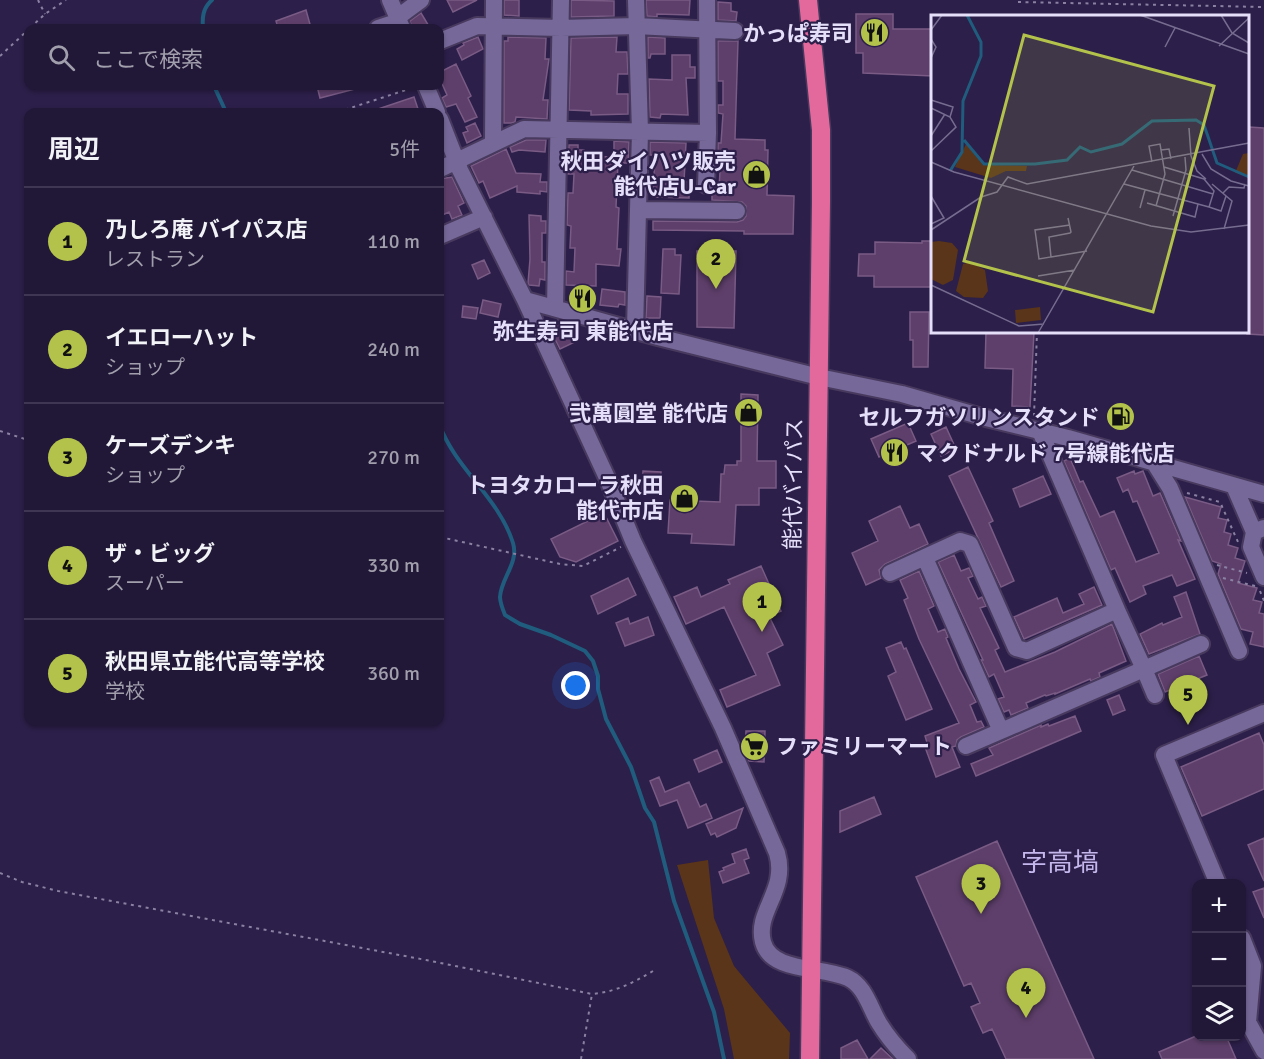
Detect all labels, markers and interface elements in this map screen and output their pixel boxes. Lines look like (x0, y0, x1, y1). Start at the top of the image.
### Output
inset map (931, 15, 1249, 333)
restaurant icon: かっぱ寿司 (858, 17, 890, 49)
place label: かっぱ寿司 (743, 20, 853, 47)
search box (24, 24, 444, 90)
icon: search (45, 41, 78, 74)
text: ここで検索 (93, 46, 203, 73)
text: 周辺 (48, 134, 100, 166)
text: 5件 (389, 137, 420, 162)
place label: 秋田ダイハツ販売 能代店U-Car (560, 148, 736, 200)
shop icon: 秋田ダイハツ販売 能代店U-Car (741, 158, 773, 190)
text: 乃しろ庵 バイパス店 (105, 216, 307, 243)
text: 1 (62, 229, 73, 254)
text: 110 m (367, 229, 420, 254)
pin: 2 (696, 240, 736, 289)
text: レストラン (105, 247, 205, 272)
restaurant icon: 弥生寿司 東能代店 (567, 283, 599, 315)
place label: 弥生寿司 東能代店 (493, 318, 673, 345)
text: イエローハット (105, 324, 258, 351)
text: 2 (62, 337, 73, 362)
text: 240 m (367, 337, 420, 362)
text: ショップ (105, 355, 185, 380)
shop icon: 弐萬圓堂 能代店 (733, 397, 765, 429)
place label: 弐萬圓堂 能代店 (569, 400, 728, 427)
fuel station icon: セルフガソリンスタンド (1105, 401, 1137, 433)
place label: セルフガソリンスタンド (858, 404, 1100, 431)
street label: 能代バイパス (779, 418, 808, 550)
text: ケーズデンキ (105, 432, 236, 459)
restaurant icon: マクドナルド 7号線能代店 (879, 437, 911, 469)
place label: マクドナルド 7号線能代店 (916, 440, 1175, 467)
text: 3 (62, 445, 73, 470)
text: 270 m (367, 445, 420, 470)
text: ショップ (105, 463, 185, 488)
place label: トヨタカローラ秋田 能代市店 (466, 472, 664, 524)
shop icon: トヨタカローラ秋田 能代市店 (669, 482, 701, 514)
text: ザ・ビッグ (105, 540, 215, 567)
text: 4 (62, 553, 73, 578)
text: 330 m (367, 553, 420, 578)
text: スーパー (105, 571, 185, 596)
pin: 1 (742, 582, 782, 632)
text: 秋田県立能代高等学校 (105, 648, 325, 675)
text: 5 (62, 661, 73, 686)
text: 360 m (367, 661, 420, 686)
your location (561, 671, 590, 700)
pin: 5 (1168, 676, 1208, 725)
text: 学校 (105, 679, 145, 704)
supermarket icon: ファミリーマート (739, 730, 771, 762)
place label: ファミリーマート (776, 733, 952, 760)
district label: 字高塙 (1021, 847, 1099, 879)
pin: 3 (962, 864, 1000, 914)
map controls (1192, 879, 1246, 1041)
button: + (1192, 879, 1246, 933)
button: − (1192, 933, 1246, 987)
pin: 4 (1006, 968, 1046, 1018)
button: layers (1192, 987, 1246, 1041)

